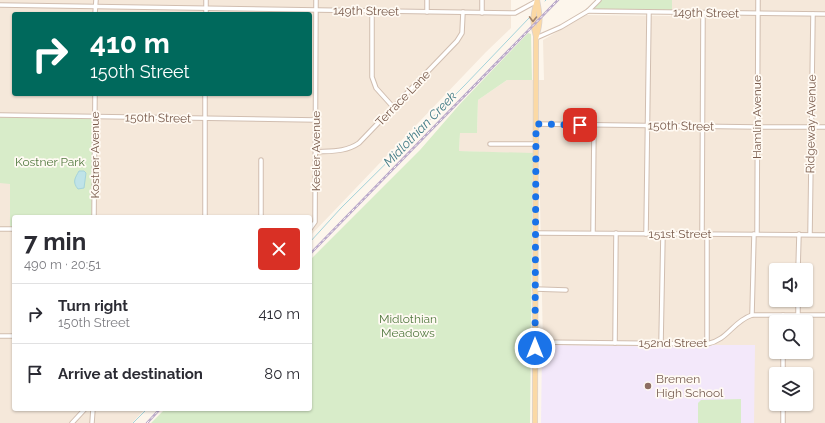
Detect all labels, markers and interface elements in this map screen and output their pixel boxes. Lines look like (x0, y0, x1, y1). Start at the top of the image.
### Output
street label: 149th Street (333, 3, 399, 19)
street label: 149th Street (673, 5, 739, 21)
one-way arrow (529, 16, 537, 22)
text: 410 m (90, 27, 170, 60)
icon: right (24, 28, 76, 80)
text: 150th Street (90, 61, 190, 82)
street label: Terrace Lane (373, 67, 433, 129)
street label: Ridgeway Avenue (803, 74, 819, 174)
street label: Hamlin Avenue (750, 75, 764, 159)
water label: Midlothian Creek (380, 88, 460, 170)
pin (563, 108, 597, 142)
street label: 150th Street (125, 110, 191, 126)
street label: Kostner Avenue (88, 111, 102, 199)
street label: Keeler Avenue (309, 111, 323, 191)
icon: arrive (569, 114, 591, 136)
street label: 150th Street (648, 118, 714, 134)
park label: Kostner Park (15, 155, 86, 169)
text: 7 min (24, 227, 86, 256)
street label: 151st Street (649, 227, 711, 241)
button: close (258, 228, 300, 270)
text: 490 m · 20:51 (24, 257, 101, 272)
map controls (769, 263, 813, 411)
button: sound (769, 263, 813, 307)
text: Turn right (58, 297, 128, 315)
icon: right (24, 303, 46, 325)
text: 410 m (259, 305, 300, 323)
park label: Midlothian Meadows (379, 312, 437, 340)
text: 150th Street (58, 315, 130, 330)
button: search (769, 315, 813, 359)
position arrow (514, 327, 556, 369)
street label: 152nd Street (639, 336, 707, 350)
icon: arrive (24, 363, 46, 385)
text: Arrive at destination (58, 365, 203, 383)
text: 80 m (264, 365, 300, 383)
button: layers (769, 367, 813, 411)
place label: Bremen High School (656, 372, 724, 400)
marker: Bremen High School (643, 381, 653, 391)

